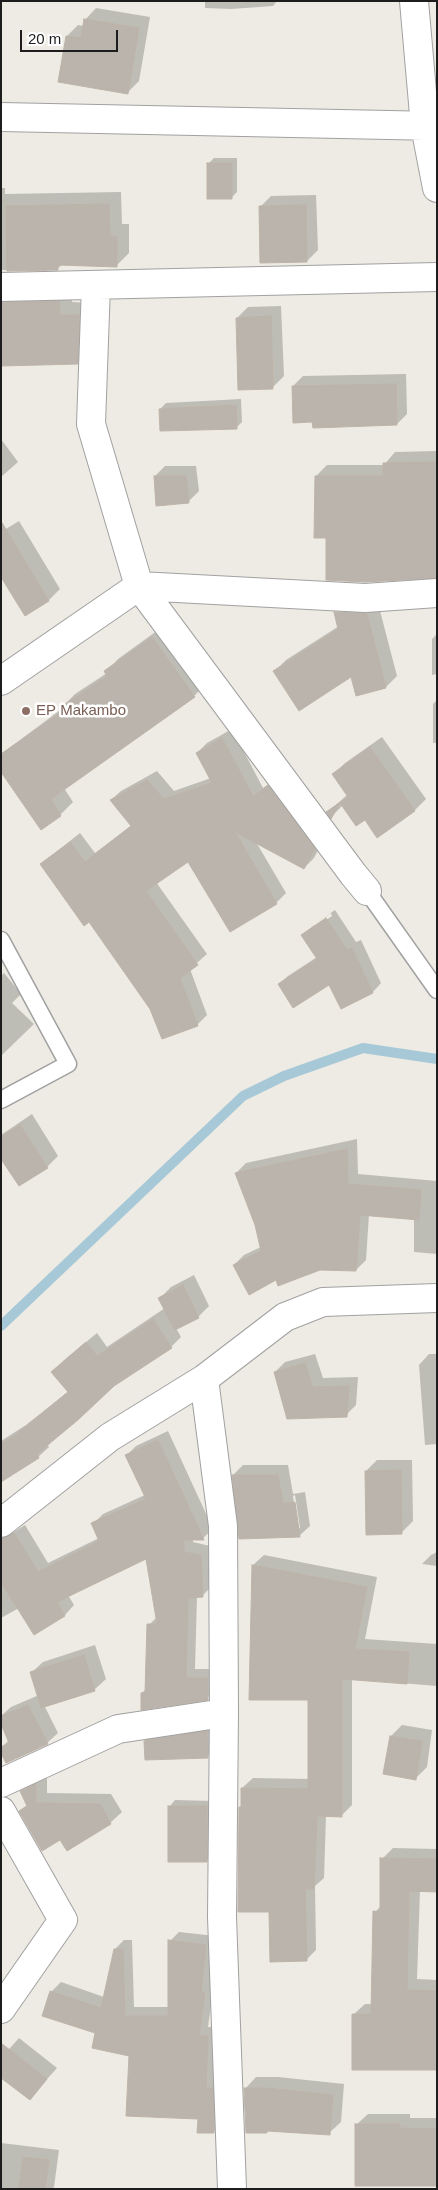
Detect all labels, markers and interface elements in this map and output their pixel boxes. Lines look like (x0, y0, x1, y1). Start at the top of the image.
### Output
scale bar (22, 20, 120, 52)
text: 20 m (28, 30, 61, 47)
place label: EP Makambo (36, 702, 126, 720)
marker: EP Makambo (20, 705, 32, 717)

